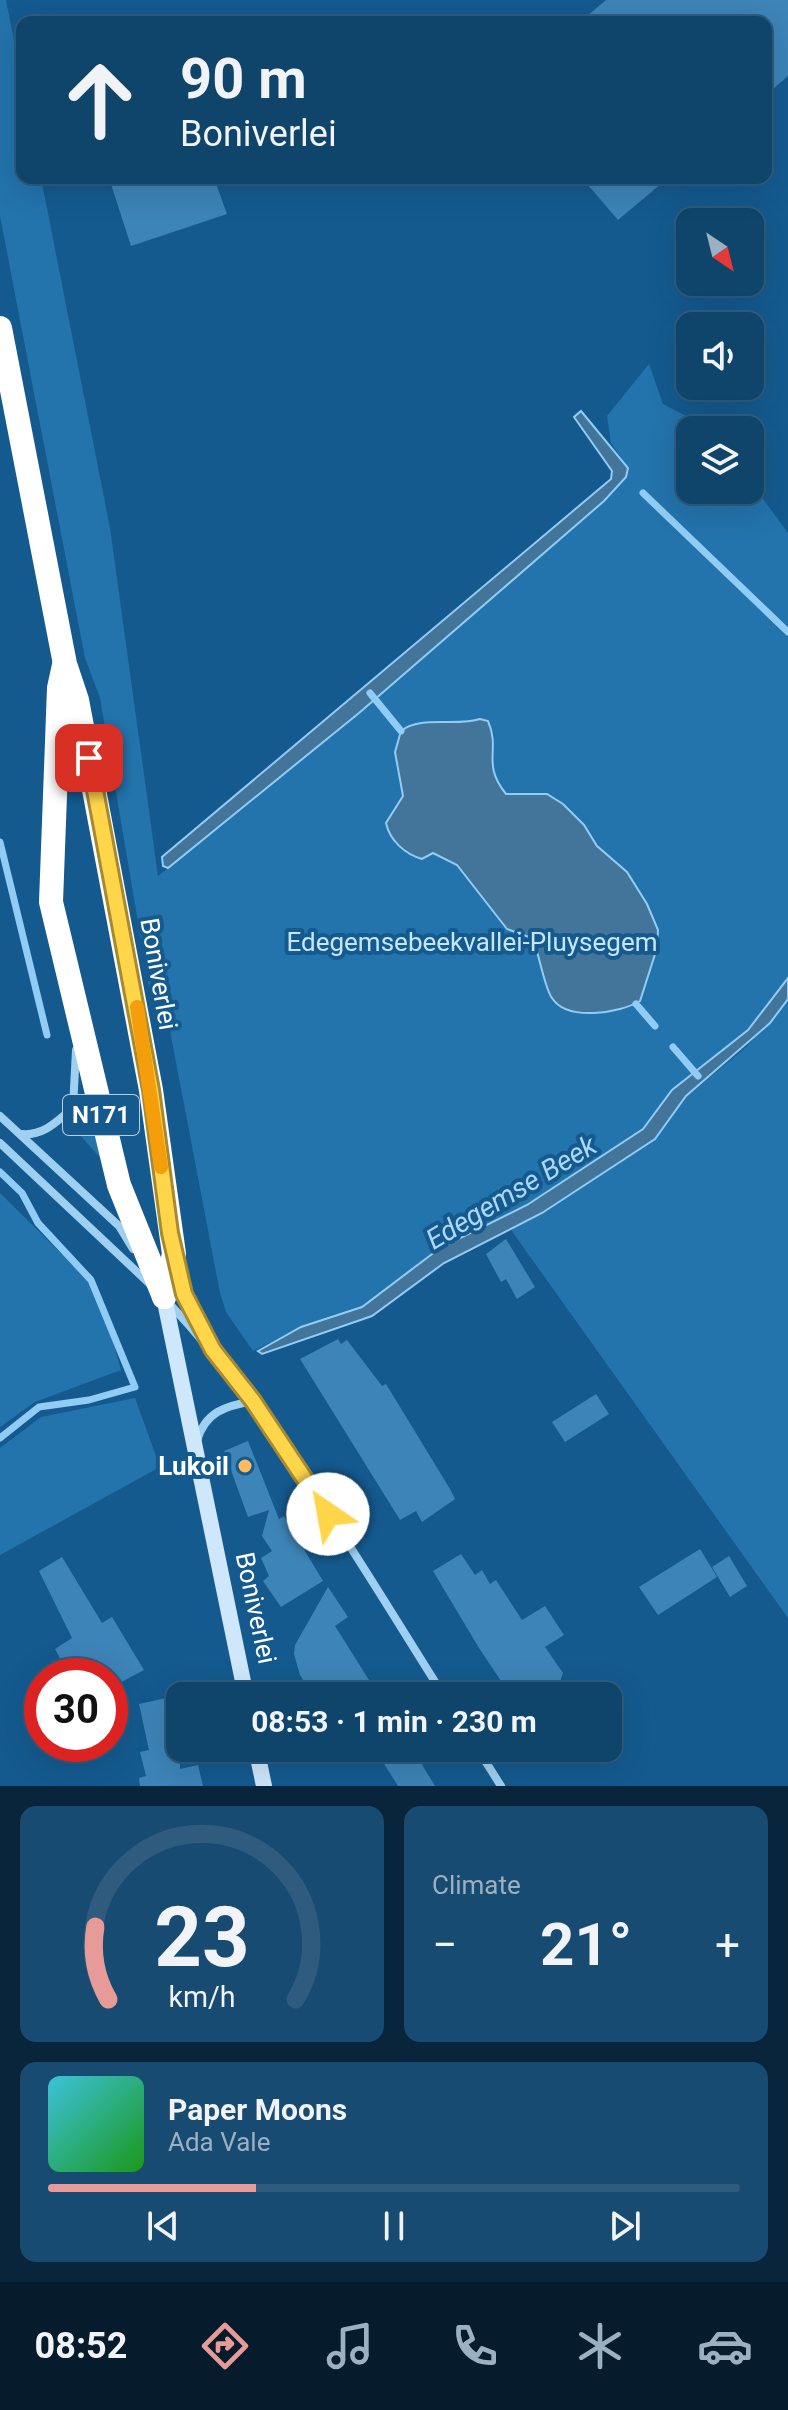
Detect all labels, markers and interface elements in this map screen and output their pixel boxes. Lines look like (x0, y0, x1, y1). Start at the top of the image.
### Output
text: 90 m (180, 46, 307, 112)
icon: ahead (48, 48, 152, 152)
text: Boniverlei (180, 113, 337, 155)
north arrow (676, 208, 764, 296)
map controls (676, 208, 764, 504)
button: sound (676, 312, 764, 400)
button: layers (676, 416, 764, 504)
pin (55, 724, 123, 792)
icon: arrive (67, 736, 111, 780)
street label: Boniverlei (134, 916, 184, 1032)
park label: Edegemsebeekvallei-Pluysegem (287, 927, 657, 957)
road number: N171 (63, 1095, 139, 1135)
water label: Edegemse Beek (420, 1128, 604, 1256)
place label: Lukoil (158, 1451, 229, 1481)
marker: Lukoil (236, 1457, 254, 1475)
position arrow (286, 1472, 370, 1556)
street label: Boniverlei (230, 1550, 282, 1666)
speed limit sign: 30 (24, 1658, 128, 1762)
text: 08:53 · 1 min · 230 m (251, 1704, 537, 1739)
text: Climate (432, 1870, 521, 1900)
text: 23 (154, 1889, 250, 1986)
text: 21° (540, 1909, 632, 1980)
text: − (432, 1919, 457, 1971)
text: + (715, 1919, 740, 1971)
text: km/h (168, 1980, 236, 2014)
text: Paper Moons (168, 2092, 347, 2127)
text: Ada Vale (168, 2127, 270, 2157)
icon: previous (141, 2204, 185, 2248)
icon: pause (372, 2204, 416, 2248)
icon: next (603, 2204, 647, 2248)
icon: directions (197, 2318, 253, 2374)
icon: music (322, 2318, 378, 2374)
icon: phone (447, 2318, 503, 2374)
icon: climate (572, 2318, 628, 2374)
icon: car (697, 2318, 753, 2374)
text: 08:52 (35, 2325, 127, 2367)

